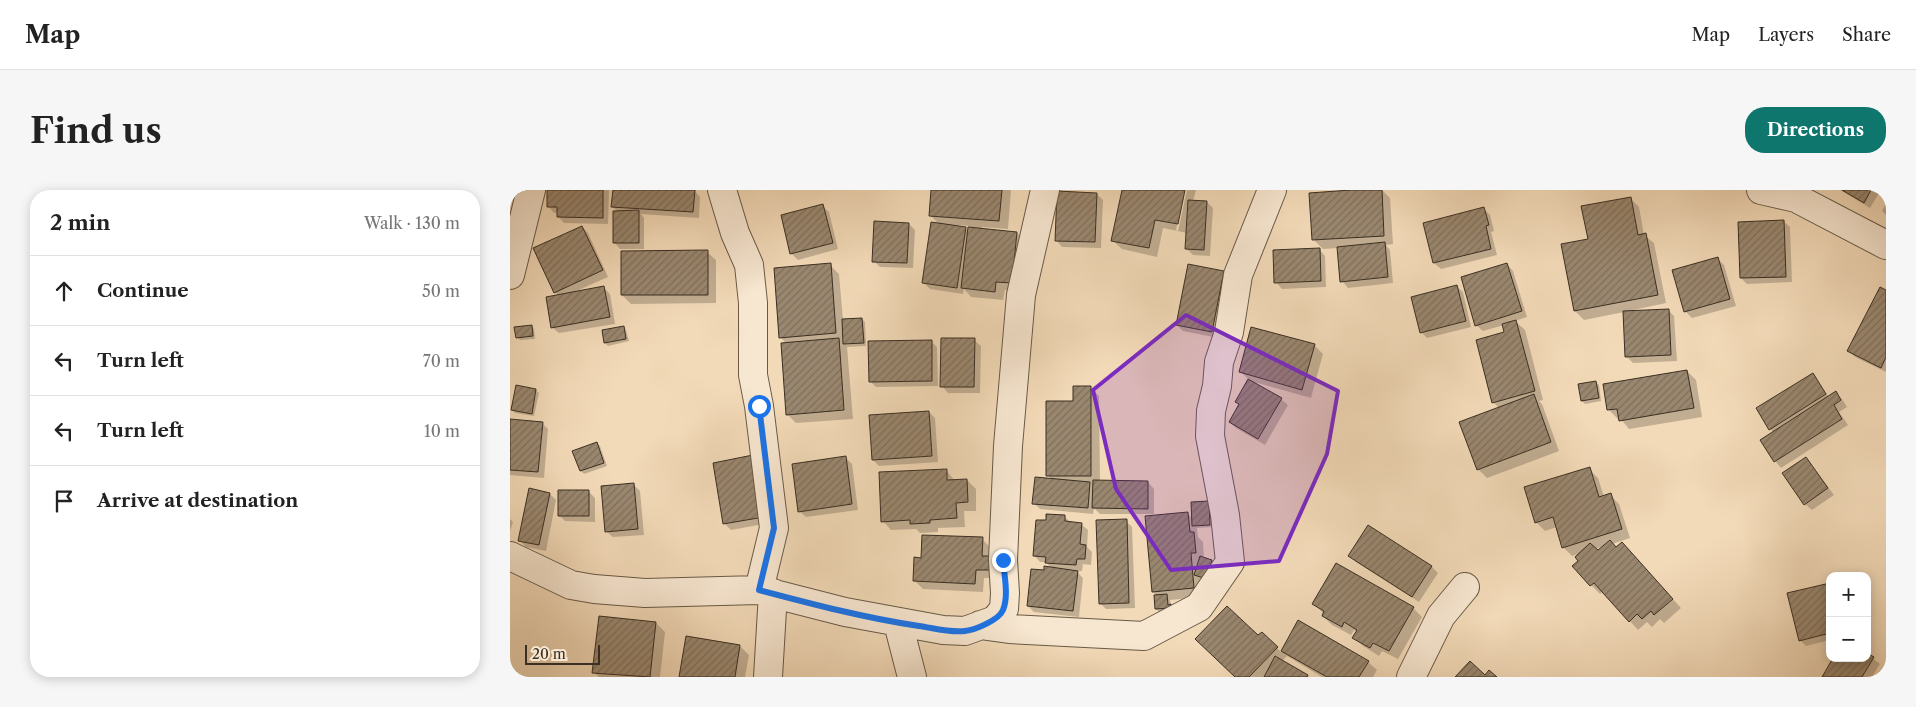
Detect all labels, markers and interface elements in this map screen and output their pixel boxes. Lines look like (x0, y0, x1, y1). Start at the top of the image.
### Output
text: Map (25, 20, 80, 49)
text: Map (1692, 24, 1730, 46)
text: Layers (1758, 24, 1814, 46)
text: Share (1842, 24, 1891, 46)
button: Directions (1745, 107, 1886, 153)
text: Find us (30, 109, 162, 152)
text: 2 min (50, 210, 110, 235)
text: Walk · 130 m (364, 213, 460, 233)
icon: ahead (50, 277, 78, 305)
text: Continue (97, 279, 189, 302)
text: 50 m (422, 281, 460, 301)
icon: left (50, 347, 78, 375)
text: Turn left (97, 349, 184, 372)
text: 70 m (423, 351, 460, 371)
route start (748, 395, 771, 418)
icon: left (50, 417, 78, 445)
text: Turn left (97, 419, 184, 442)
text: 10 m (424, 421, 460, 441)
icon: arrive (50, 487, 78, 515)
text: Arrive at destination (97, 489, 298, 512)
route end (992, 549, 1015, 572)
map controls (1826, 572, 1871, 662)
button: + (1826, 572, 1871, 617)
button: − (1826, 617, 1871, 662)
scale bar (525, 642, 600, 665)
text: 20 m (532, 645, 566, 663)

